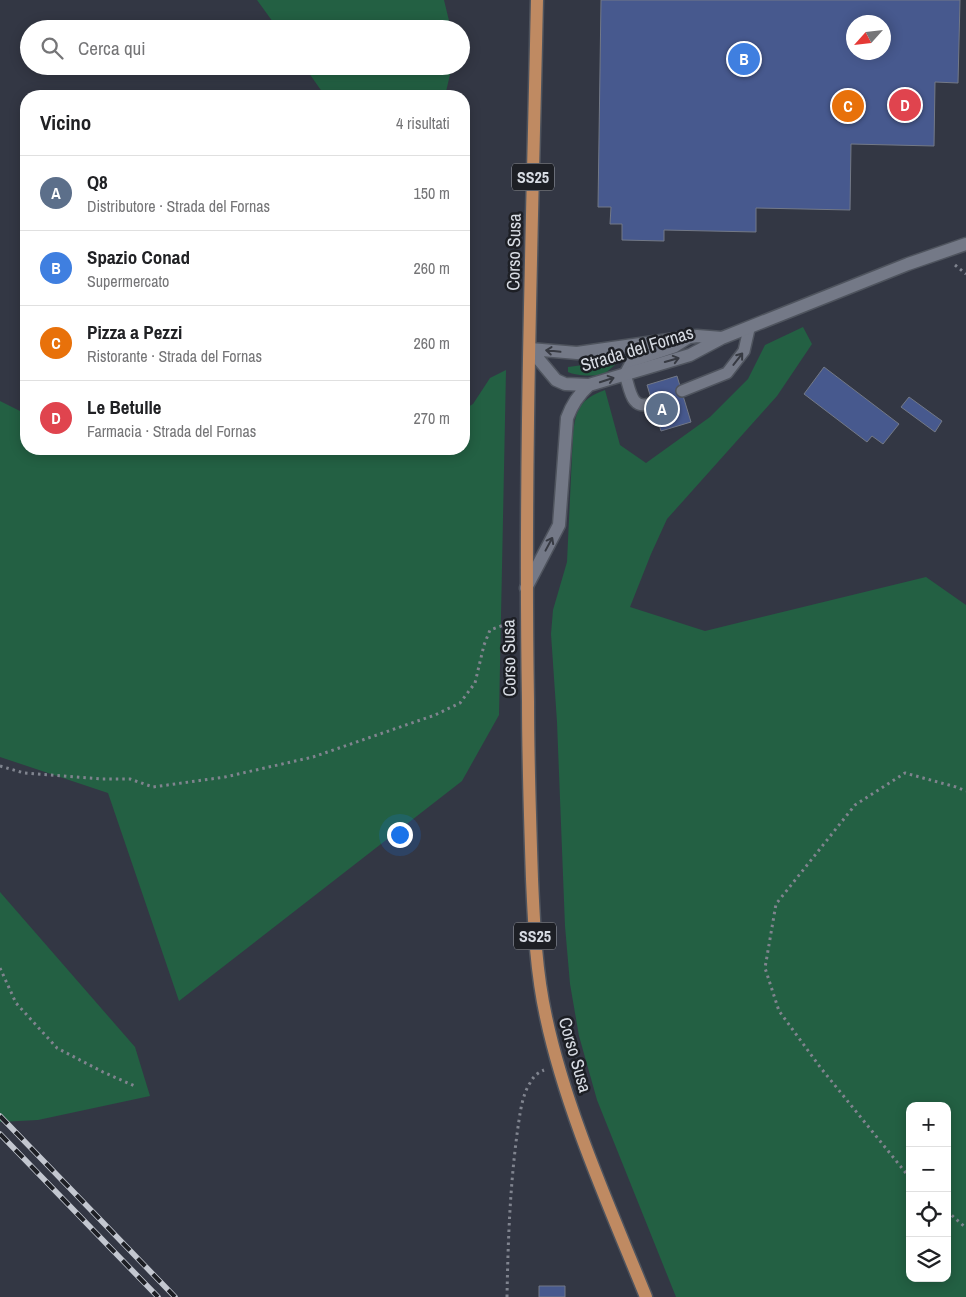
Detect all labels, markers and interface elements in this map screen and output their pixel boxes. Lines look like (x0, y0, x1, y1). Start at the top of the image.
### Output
north arrow (846, 15, 891, 60)
search box (20, 20, 470, 75)
icon: search (38, 34, 66, 62)
text: Cerca qui (78, 35, 146, 61)
pin: B (728, 40, 760, 78)
pin: D (889, 86, 921, 124)
pin: C (832, 87, 864, 125)
text: Vicino (40, 108, 91, 137)
text: 4 risultati (396, 112, 450, 134)
road number: SS25 (512, 163, 554, 190)
text: Q8 (87, 169, 108, 195)
text: A (51, 182, 61, 204)
text: 150 m (414, 182, 450, 204)
text: Distributore · Strada del Fornas (87, 195, 270, 217)
street label: Corso Susa (500, 213, 527, 291)
text: Spazio Conad (87, 244, 190, 270)
text: B (51, 257, 61, 279)
text: 260 m (414, 257, 450, 279)
text: Supermercato (87, 270, 169, 292)
text: Pizza a Pezzi (87, 319, 182, 345)
street label: Strada del Fornas (577, 320, 696, 378)
text: C (51, 332, 61, 354)
text: 260 m (414, 332, 450, 354)
text: Ristorante · Strada del Fornas (87, 345, 262, 367)
one-way arrow (545, 346, 561, 356)
one-way arrow (732, 353, 743, 366)
one-way arrow (664, 355, 680, 364)
one-way arrow (599, 374, 615, 384)
pin: A (646, 390, 678, 428)
text: Le Betulle (87, 394, 161, 420)
text: D (51, 407, 61, 429)
text: 270 m (414, 407, 450, 429)
text: Farmacia · Strada del Fornas (87, 420, 256, 442)
one-way arrow (544, 537, 554, 552)
street label: Corso Susa (495, 619, 522, 697)
your location (387, 822, 413, 848)
road number: SS25 (514, 922, 556, 949)
street label: Corso Susa (553, 1014, 598, 1095)
map controls (906, 1102, 951, 1282)
button: + (906, 1102, 951, 1147)
button: − (906, 1147, 951, 1192)
button: locate (906, 1192, 951, 1237)
button: layers (906, 1237, 951, 1282)

